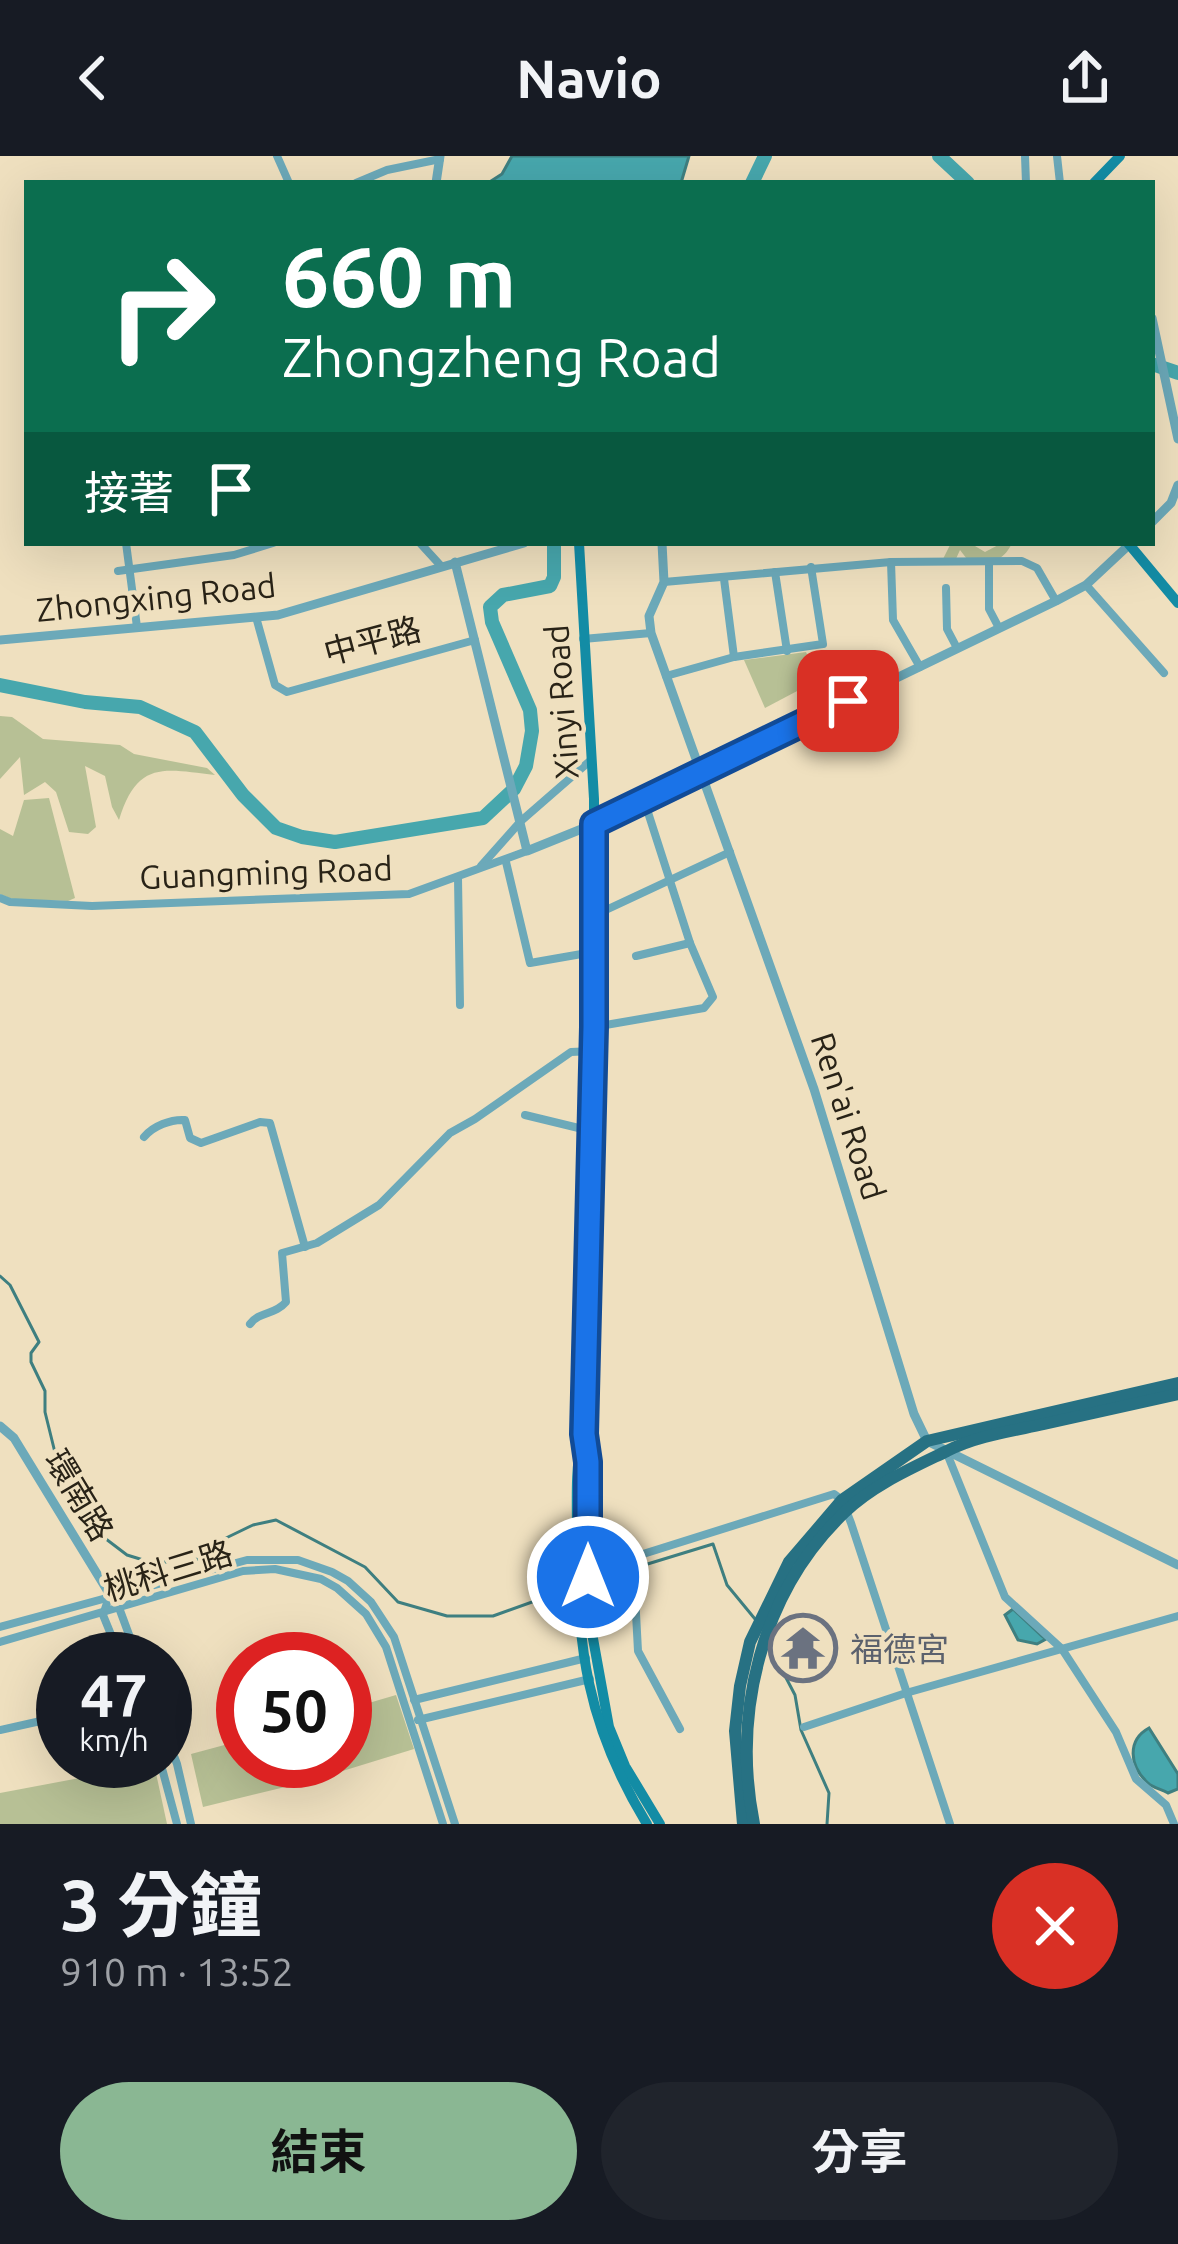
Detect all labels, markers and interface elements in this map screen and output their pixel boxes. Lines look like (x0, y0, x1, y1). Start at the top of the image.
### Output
icon: back (60, 45, 126, 111)
icon: share (1052, 45, 1118, 111)
text: Navio (516, 48, 662, 108)
icon: right (84, 228, 240, 384)
text: 660 m (282, 229, 516, 323)
text: Zhongzheng Road (282, 327, 721, 387)
icon: arrive (198, 456, 264, 522)
text: 接著 (84, 467, 174, 518)
street label: Zhongxing Road (34, 566, 278, 628)
street label: 中平路 (319, 609, 425, 671)
street label: Xinyi Road (537, 624, 585, 780)
pin (797, 650, 899, 752)
icon: arrive (815, 668, 881, 734)
street label: Guangming Road (139, 849, 393, 895)
street label: Ren'ai Road (805, 1028, 893, 1204)
street label: 環南路 (39, 1443, 121, 1547)
position arrow (525, 1514, 651, 1640)
street label: 桃科三路 (99, 1533, 237, 1607)
temple icon: 福德宮 (768, 1613, 838, 1683)
place label: 福德宮 (850, 1630, 949, 1667)
speed limit sign: 50 (216, 1632, 372, 1788)
text: 47 (80, 1661, 148, 1728)
text: km/h (79, 1723, 149, 1757)
button: close (992, 1863, 1118, 1989)
text: 3 分鐘 (60, 1864, 262, 1945)
text: 910 m · 13:52 (60, 1950, 294, 1993)
button: 結束 (60, 2082, 577, 2220)
button: 分享 (601, 2082, 1118, 2220)

